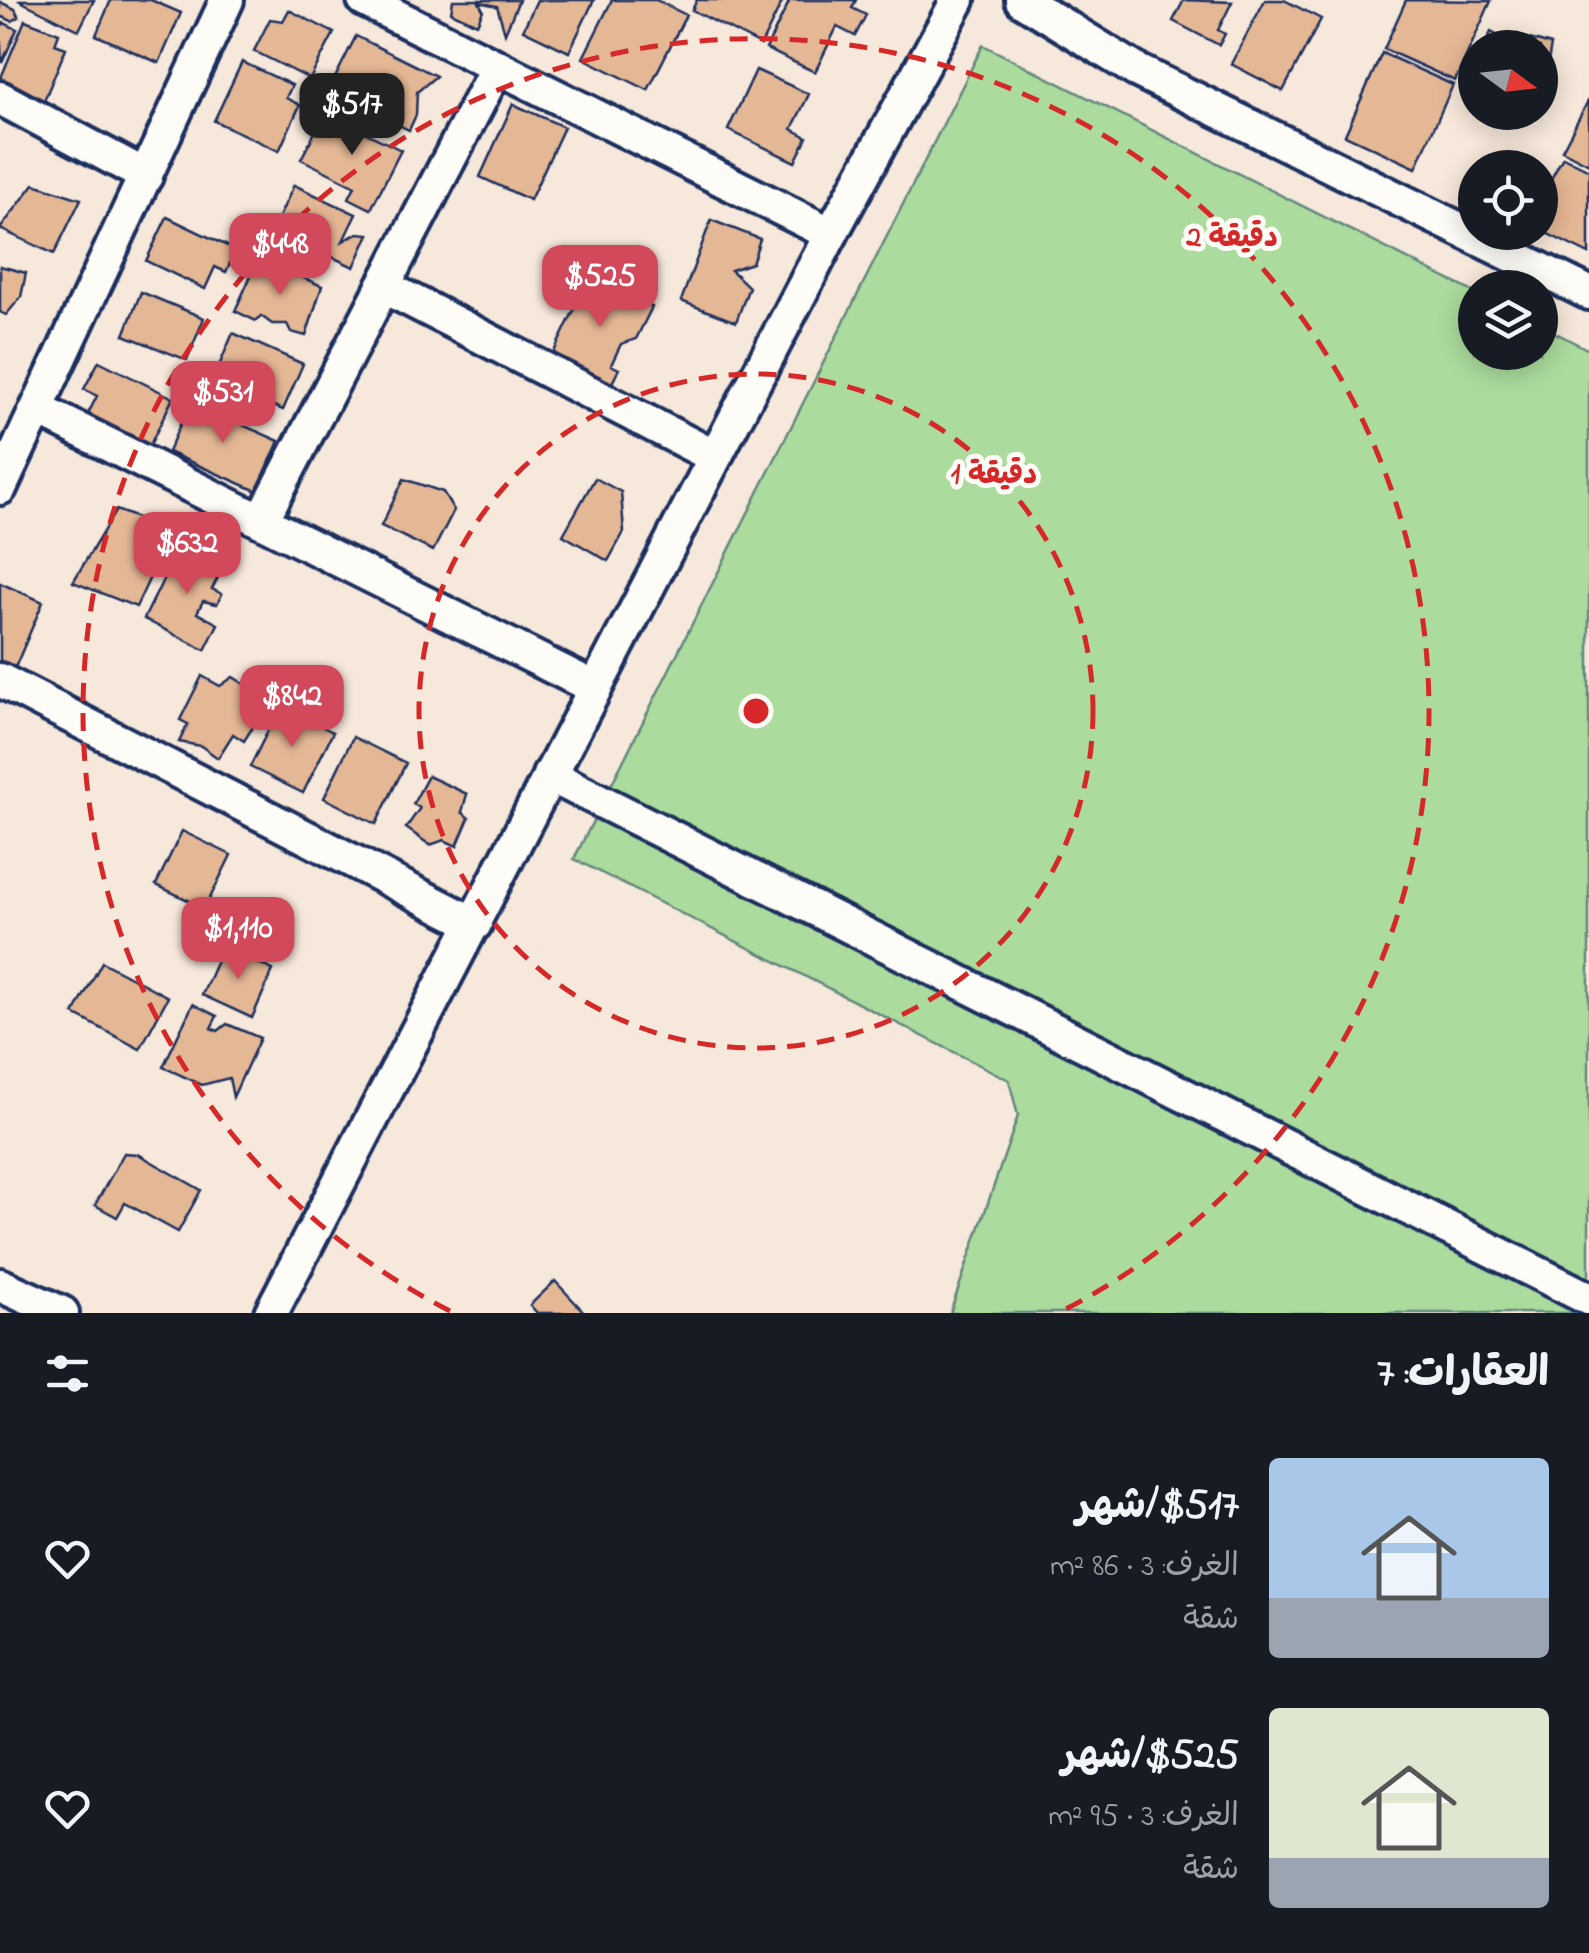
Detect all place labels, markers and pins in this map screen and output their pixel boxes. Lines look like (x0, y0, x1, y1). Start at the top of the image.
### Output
pin: $517 (293, 73, 411, 158)
pin: $448 (221, 213, 339, 298)
pin: $525 (541, 245, 659, 330)
pin: $531 (164, 361, 282, 446)
pin: $632 (128, 512, 246, 597)
pin: $842 (233, 665, 351, 750)
centre of rings (738, 693, 774, 729)
pin: $1,110 (157, 897, 319, 982)

